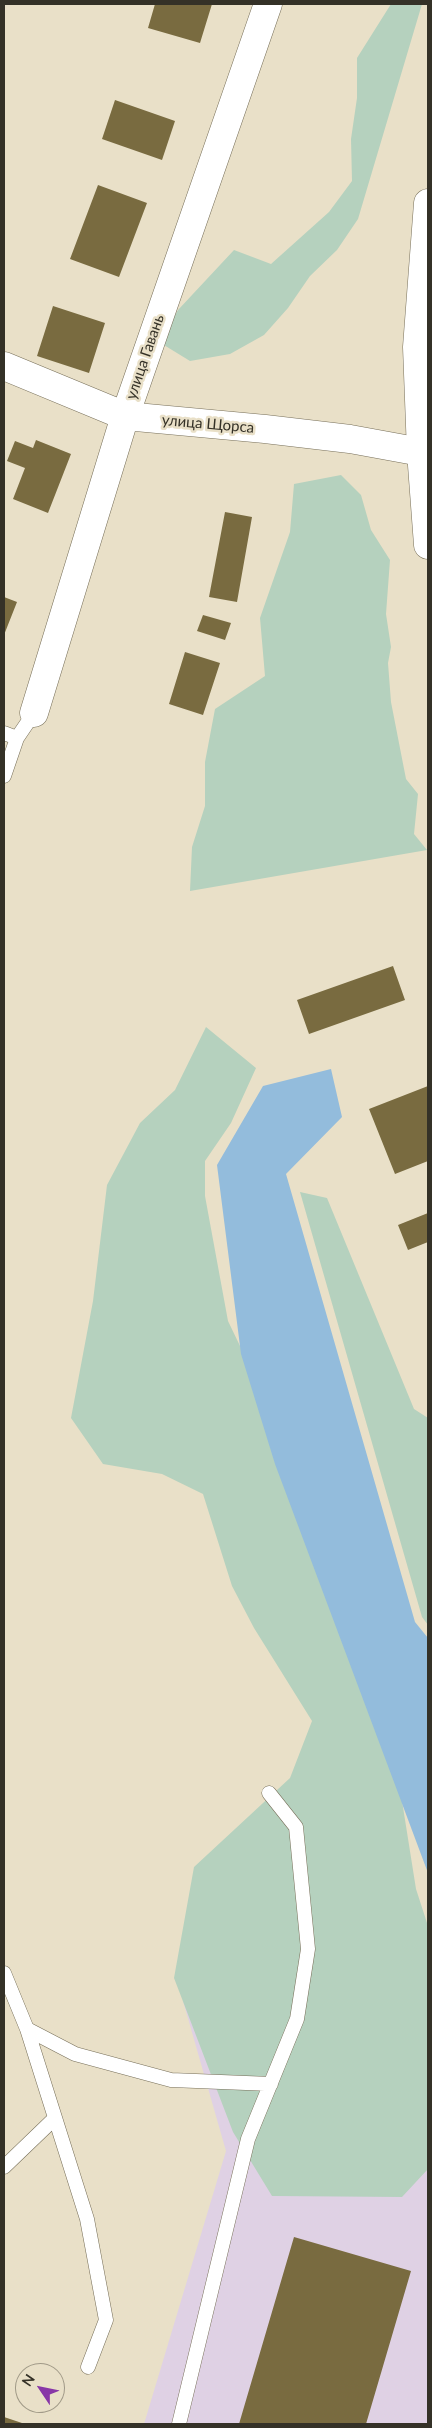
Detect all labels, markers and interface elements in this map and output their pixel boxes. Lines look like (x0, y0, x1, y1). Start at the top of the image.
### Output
street label: улица Гавань (122, 312, 168, 402)
street label: улица Щорса (161, 411, 255, 437)
north arrow (15, 2363, 65, 2413)
text: N (18, 2371, 38, 2389)

